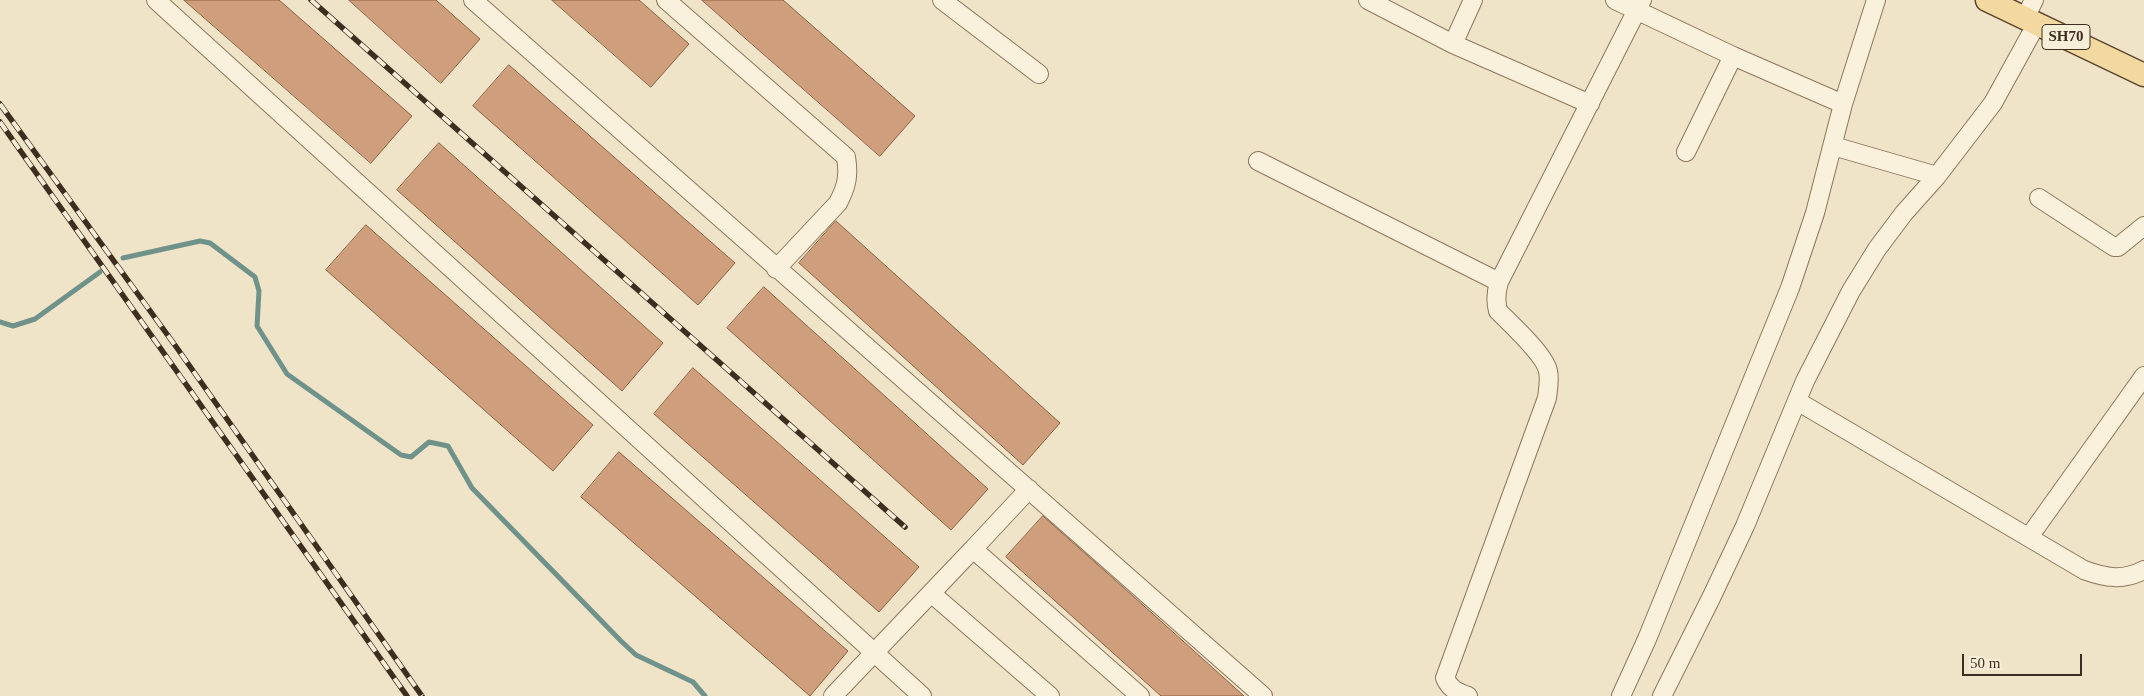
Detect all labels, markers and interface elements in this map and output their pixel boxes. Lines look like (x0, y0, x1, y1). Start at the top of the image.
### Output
road number: SH70 (2042, 24, 2090, 50)
scale bar (1964, 644, 2084, 676)
text: 50 m (1970, 655, 2000, 671)

